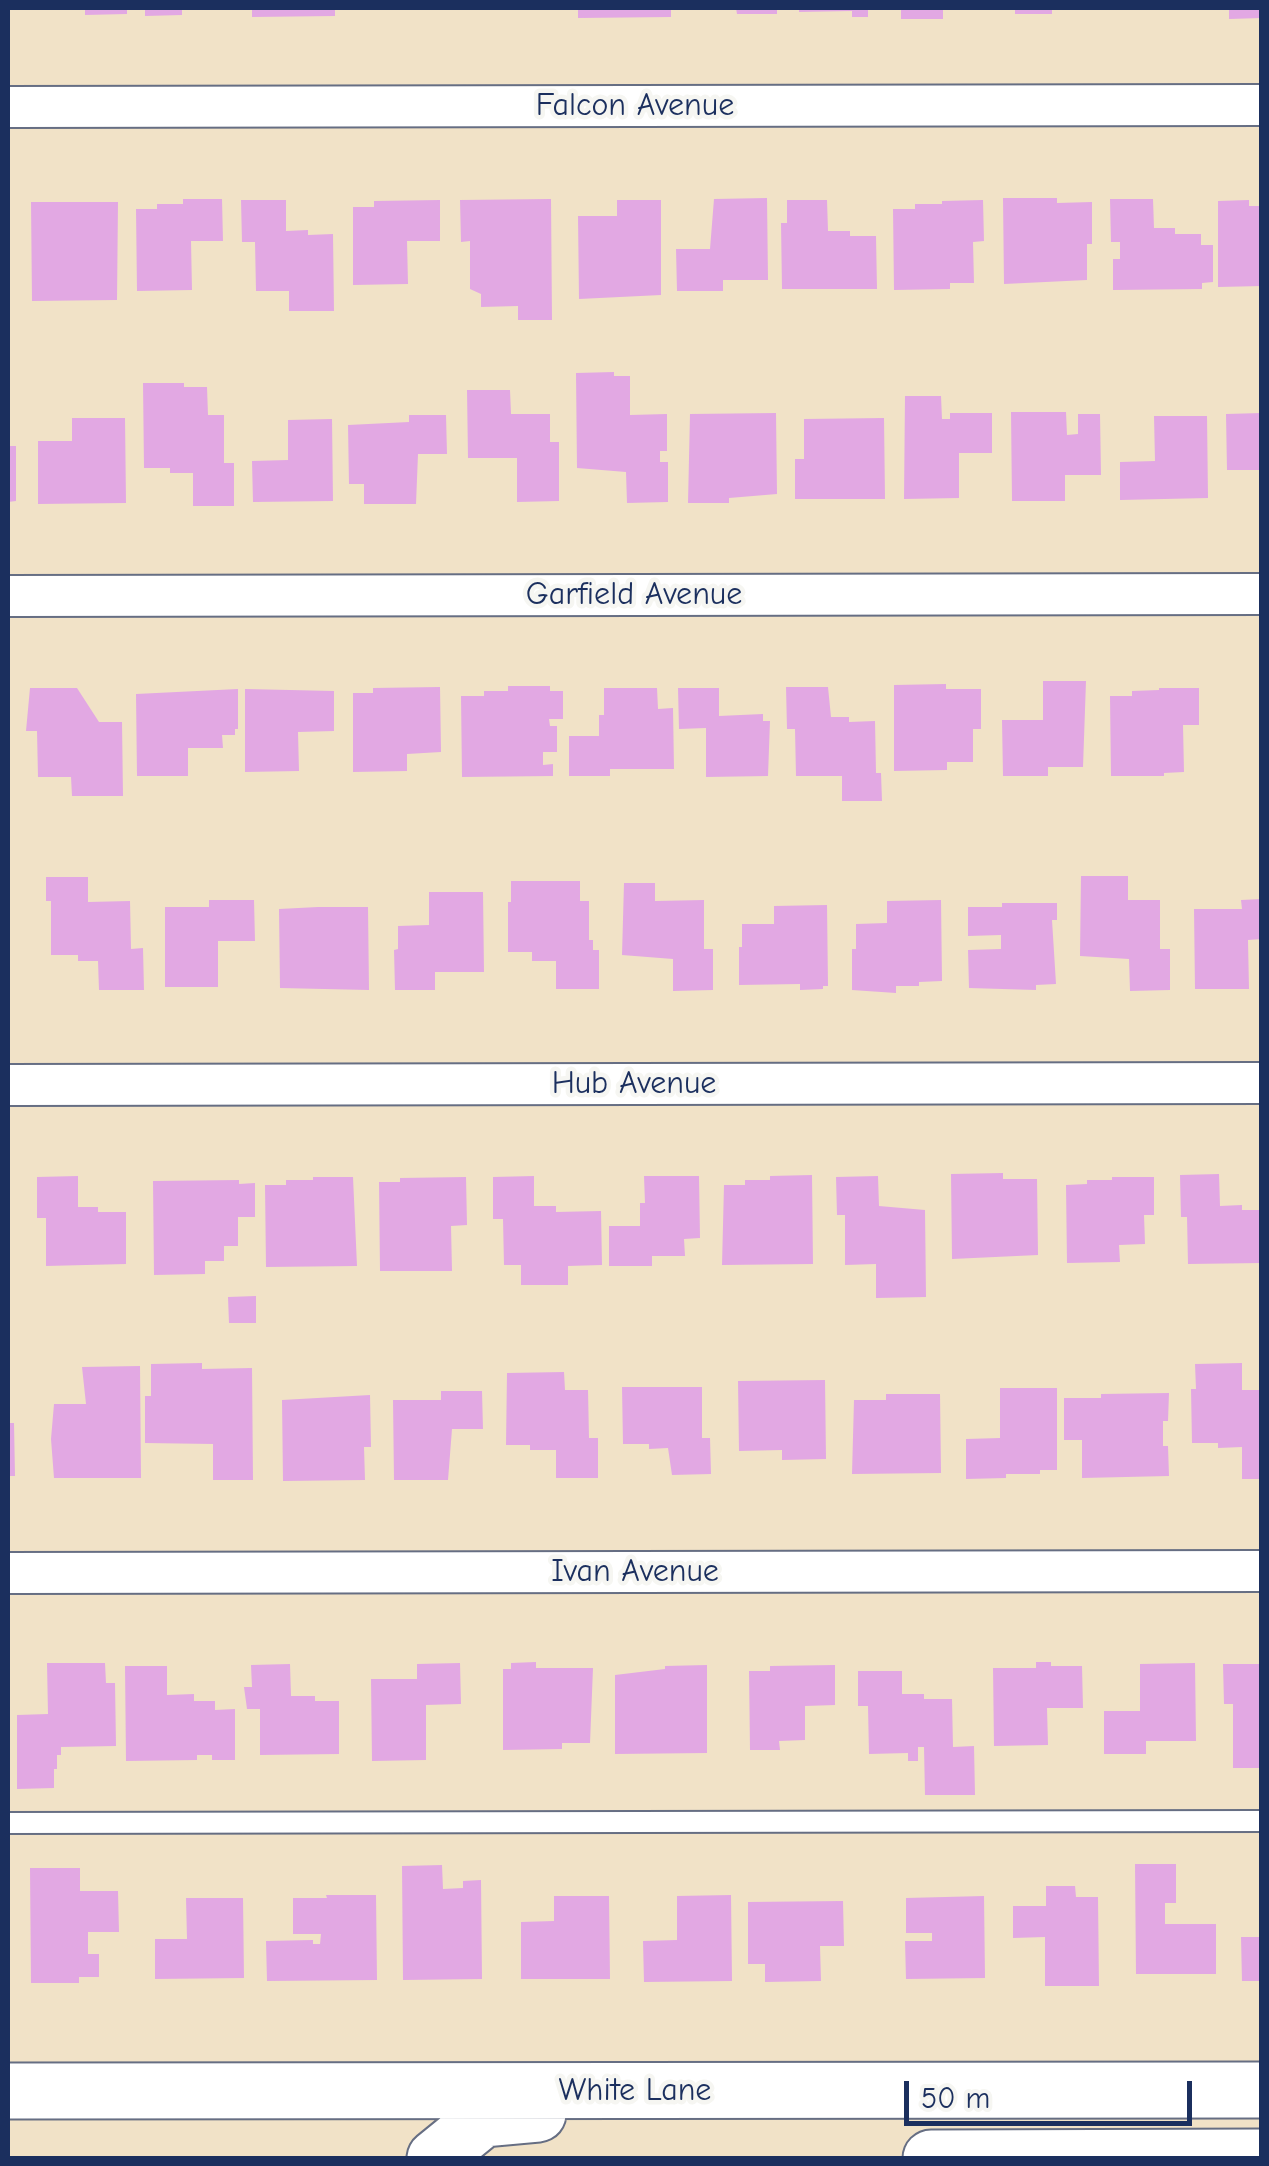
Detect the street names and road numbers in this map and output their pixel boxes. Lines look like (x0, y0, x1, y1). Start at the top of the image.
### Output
street label: Falcon Avenue (536, 87, 734, 125)
street label: Garfield Avenue (526, 576, 742, 614)
street label: Hub Avenue (552, 1065, 716, 1103)
street label: Ivan Avenue (551, 1553, 719, 1591)
street label: White Lane (559, 2072, 711, 2110)

